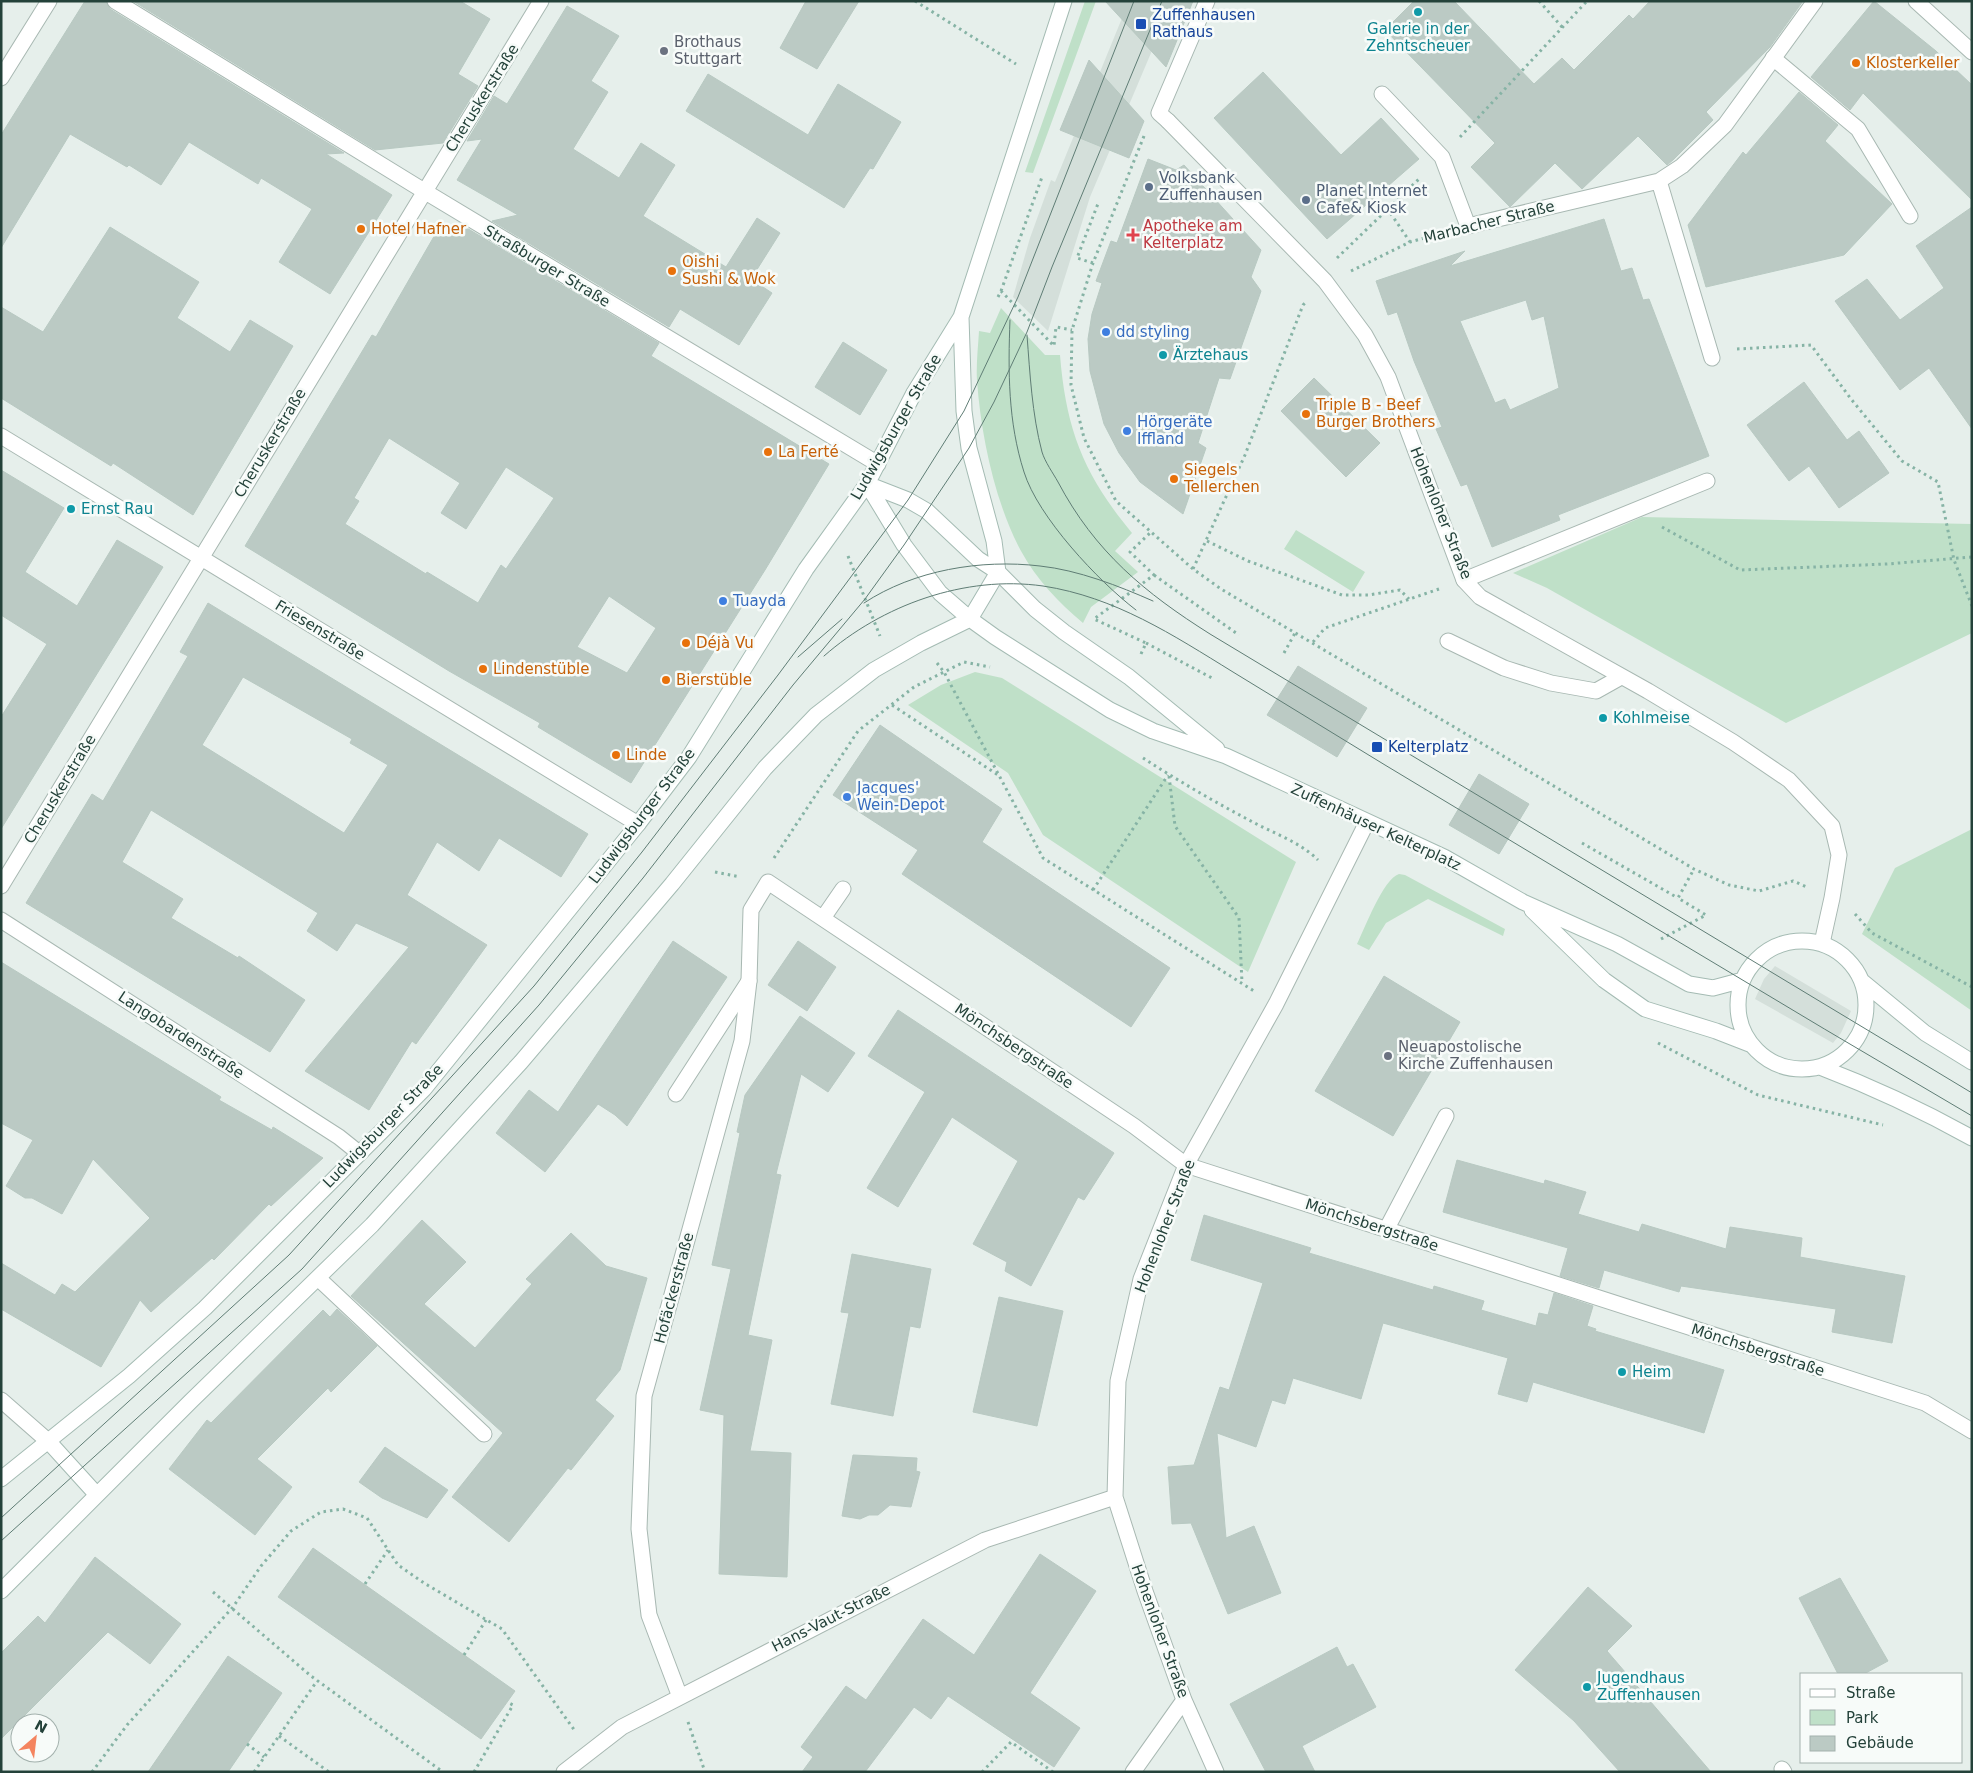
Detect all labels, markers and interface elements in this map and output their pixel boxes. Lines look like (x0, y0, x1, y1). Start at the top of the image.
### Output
place label: Zuffenhausen Rathaus (1152, 6, 1256, 41)
marker: Galerie in der Zehntscheuer (1412, 6, 1424, 18)
marker: Zuffenhausen Rathaus (1134, 17, 1148, 31)
place label: Galerie in der Zehntscheuer (1366, 20, 1471, 55)
place label: Brothaus Stuttgart (674, 33, 742, 68)
street label: Cheruskerstraße (442, 41, 522, 155)
marker: Brothaus Stuttgart (658, 45, 670, 57)
place label: Klosterkeller (1866, 54, 1960, 72)
marker: Klosterkeller (1850, 57, 1862, 69)
place label: Volksbank Zuffenhausen (1159, 169, 1263, 204)
marker: Volksbank Zuffenhausen (1143, 181, 1155, 193)
place label: Planet Internet Cafe& Kiosk (1316, 182, 1427, 217)
marker: Planet Internet Cafe& Kiosk (1300, 194, 1312, 206)
street label: Marbacher Straße (1422, 197, 1556, 247)
place label: Apotheke am Kelterplatz (1143, 217, 1243, 252)
place label: Hotel Hafner (371, 220, 467, 238)
street label: Straßburger Straße (481, 221, 613, 311)
marker: Hotel Hafner (355, 223, 367, 235)
marker: Apotheke am Kelterplatz (1127, 229, 1139, 241)
place label: Oishi Sushi & Wok (682, 253, 776, 288)
marker: Oishi Sushi & Wok (666, 265, 678, 277)
place label: dd styling (1116, 323, 1190, 341)
marker: dd styling (1100, 326, 1112, 338)
place label: Ärztehaus (1173, 345, 1249, 364)
marker: Ärztehaus (1157, 349, 1169, 361)
street label: Ludwigsburger Straße (847, 351, 945, 503)
street label: Cheruskerstraße (230, 385, 310, 501)
place label: Triple B - Beef Burger Brothers (1315, 396, 1435, 431)
marker: Triple B - Beef Burger Brothers (1300, 408, 1312, 420)
place label: Hörgeräte Iffland (1137, 413, 1213, 448)
marker: Hörgeräte Iffland (1121, 425, 1133, 437)
place label: La Ferté (778, 443, 839, 461)
street label: Hohenloher Straße (1406, 444, 1476, 582)
marker: La Ferté (762, 446, 774, 458)
place label: Siegels Tellerchen (1183, 461, 1260, 496)
marker: Siegels Tellerchen (1168, 473, 1180, 485)
place label: Ernst Rau (81, 500, 153, 518)
marker: Ernst Rau (65, 503, 77, 515)
place label: Tuayda (732, 592, 786, 610)
marker: Tuayda (717, 595, 729, 607)
street label: Friesenstraße (272, 596, 368, 664)
place label: Déjà Vu (696, 634, 754, 652)
marker: Déjà Vu (680, 637, 692, 649)
place label: Lindenstüble (493, 660, 589, 678)
marker: Lindenstüble (477, 663, 489, 675)
place label: Bierstüble (676, 671, 752, 689)
marker: Bierstüble (660, 674, 672, 686)
place label: Kohlmeise (1613, 709, 1690, 727)
marker: Kohlmeise (1597, 712, 1609, 724)
street label: Cheruskerstraße (20, 731, 100, 847)
place label: Kelterplatz (1388, 738, 1469, 756)
marker: Kelterplatz (1370, 740, 1384, 754)
street label: Ludwigsburger Straße (585, 745, 699, 887)
place label: Linde (626, 746, 667, 764)
marker: Linde (610, 749, 622, 761)
place label: Jacques' Wein-Depot (856, 779, 945, 814)
street label: Zuffenhäuser Kelterplatz (1288, 780, 1464, 874)
marker: Jacques' Wein-Depot (841, 791, 853, 803)
street label: Langobardenstraße (115, 988, 247, 1082)
street label: Mönchsbergstraße (951, 1000, 1077, 1092)
place label: Neuapostolische Kirche Zuffenhausen (1398, 1038, 1553, 1073)
marker: Neuapostolische Kirche Zuffenhausen (1382, 1050, 1394, 1062)
street label: Ludwigsburger Straße (319, 1060, 447, 1192)
street label: Hohenloher Straße (1131, 1157, 1199, 1295)
street label: Mönchsbergstraße (1303, 1195, 1441, 1255)
street label: Hofäckerstraße (650, 1230, 698, 1346)
street label: Mönchsbergstraße (1689, 1320, 1827, 1380)
place label: Heim (1632, 1363, 1671, 1381)
marker: Heim (1616, 1366, 1628, 1378)
street label: Hohenloher Straße (1127, 1562, 1193, 1700)
street label: Hans-Vaut-Straße (769, 1580, 893, 1656)
place label: Jugendhaus Zuffenhausen (1596, 1669, 1701, 1704)
legend (1800, 1673, 1963, 1763)
marker: Jugendhaus Zuffenhausen (1581, 1681, 1593, 1693)
text: Straße (1846, 1684, 1895, 1702)
text: Park (1846, 1709, 1879, 1727)
north arrow (10, 1713, 60, 1763)
text: N (32, 1717, 50, 1736)
text: Gebäude (1846, 1734, 1914, 1752)

